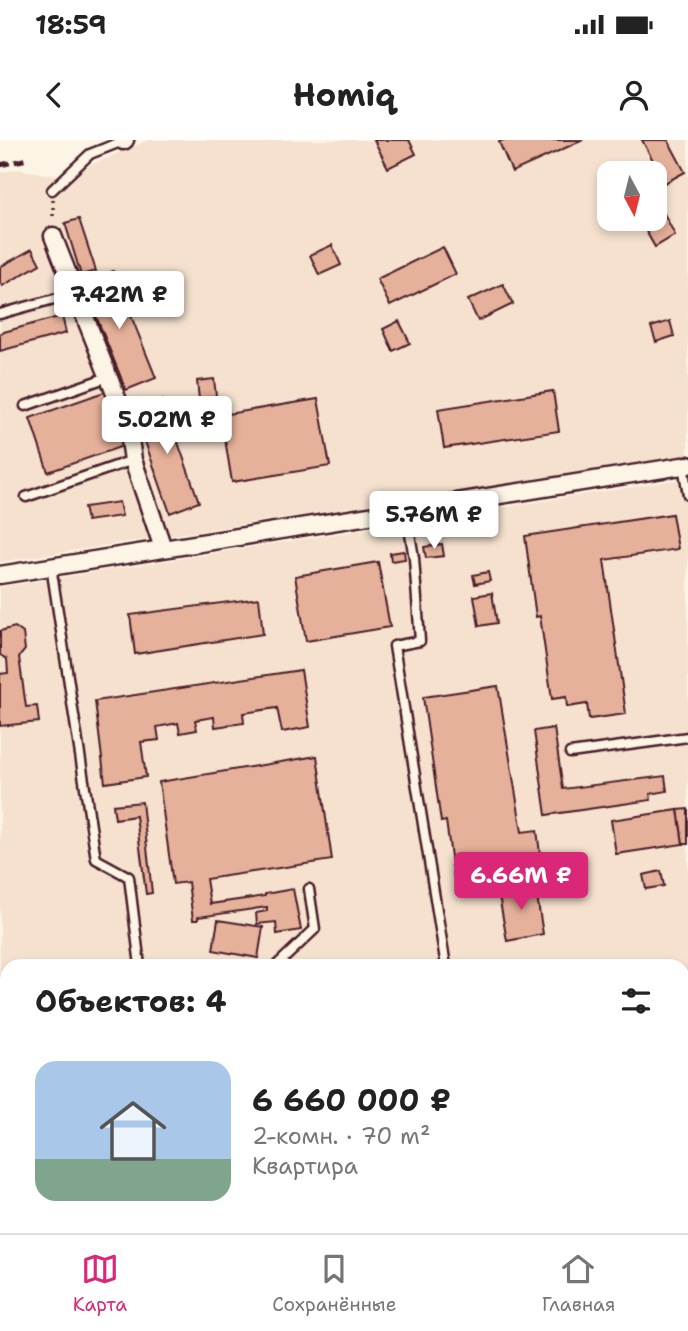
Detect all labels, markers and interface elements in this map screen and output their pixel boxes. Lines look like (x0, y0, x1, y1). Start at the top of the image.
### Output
text: 18:59 (35, 7, 107, 42)
text: Homiq (293, 73, 395, 116)
icon: back (35, 76, 73, 114)
icon: person (615, 76, 653, 114)
north arrow (597, 161, 667, 231)
map controls (597, 161, 667, 231)
pin: 7.42M ₽ (54, 272, 184, 331)
text: 7.42M ₽ (70, 279, 168, 309)
pin: 5.02M ₽ (102, 396, 232, 456)
text: 5.02M ₽ (118, 404, 216, 434)
pin: 5.76M ₽ (369, 492, 499, 551)
text: 5.76M ₽ (385, 499, 483, 529)
pin: 6.66M ₽ (456, 852, 586, 912)
text: 6.66M ₽ (470, 860, 572, 890)
text: Объектов: 4 (35, 981, 227, 1022)
icon: filters (617, 982, 655, 1020)
text: 6 660 000 ₽ (252, 1080, 451, 1121)
icon: home (91, 1089, 175, 1173)
text: 2-комн. · 70 m² (252, 1121, 431, 1151)
text: Квартира (252, 1151, 358, 1181)
tab: Карта (73, 1250, 127, 1317)
tab: Сохранённые (272, 1250, 396, 1317)
tab: Главная (542, 1250, 615, 1317)

